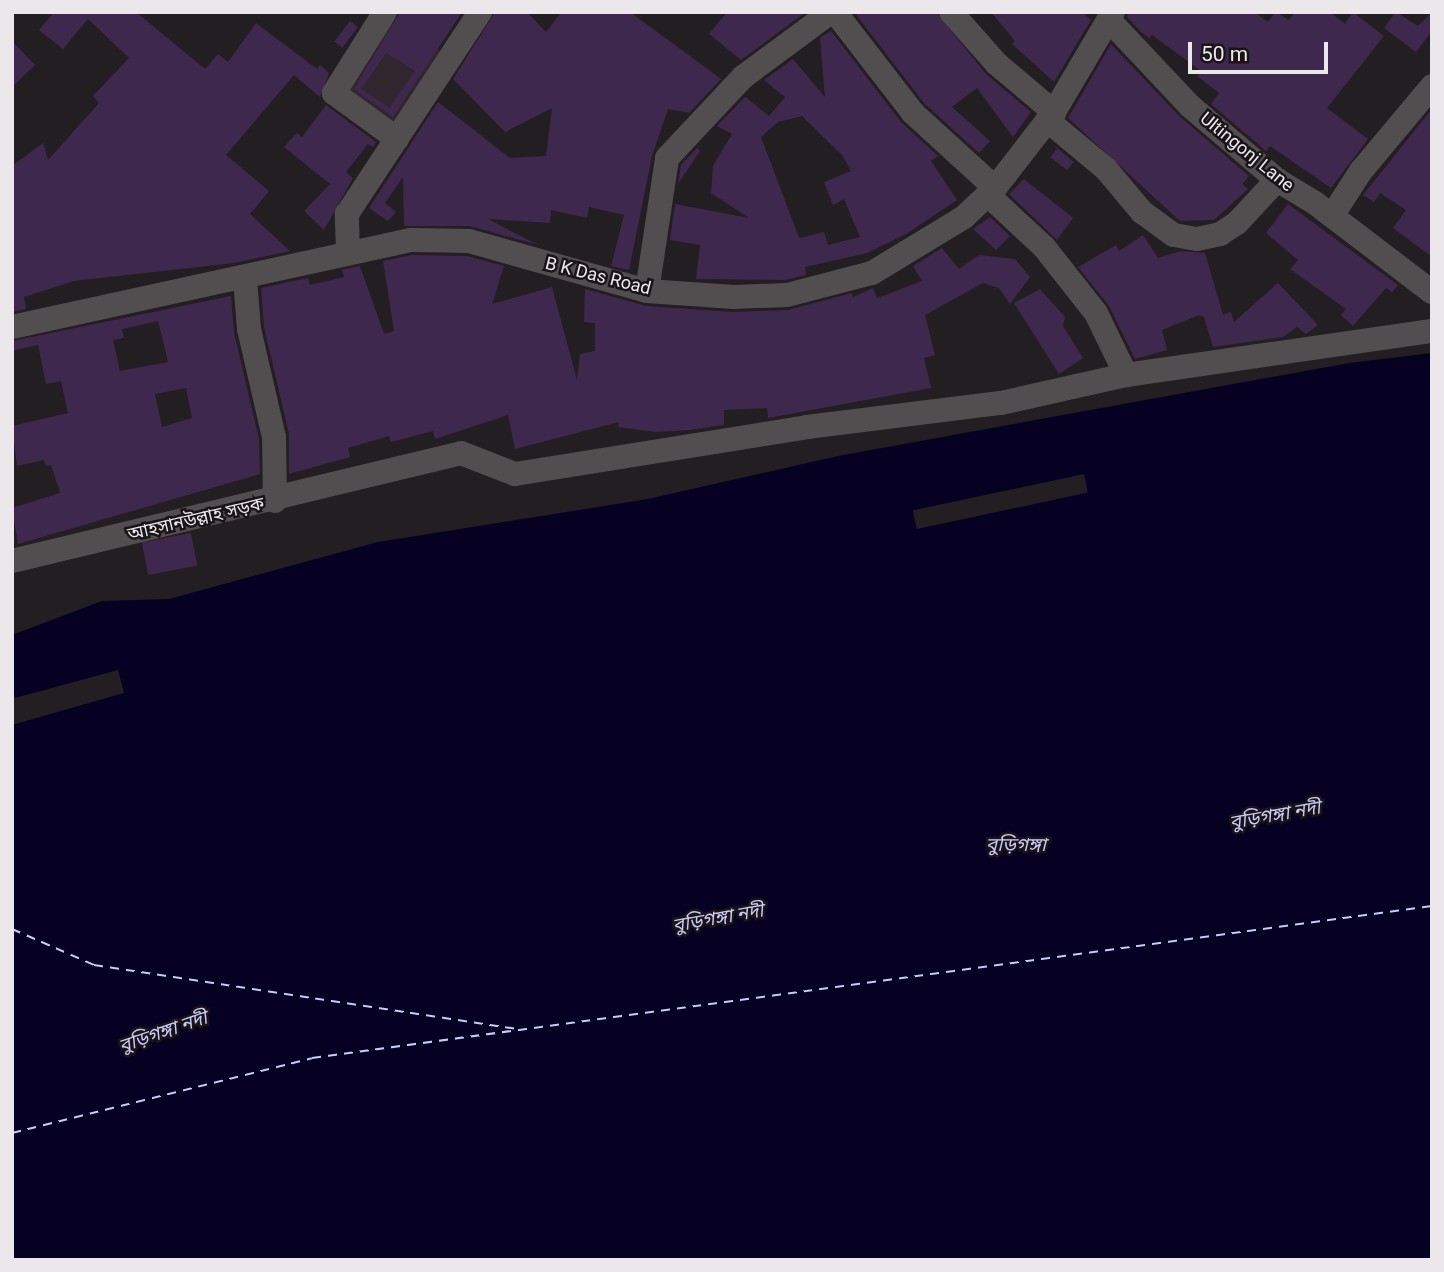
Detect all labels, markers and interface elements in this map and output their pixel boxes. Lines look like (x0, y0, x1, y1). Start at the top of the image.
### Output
scale bar (1192, 28, 1332, 72)
text: 50 m (1201, 42, 1248, 66)
street label: Ultingonj Lane (1196, 108, 1298, 196)
street label: B K Das Road (543, 252, 653, 300)
street label: আহসানউল্লাহ সড়ক (126, 493, 266, 545)
water label: বুড়িগঙ্গা নদী (1228, 796, 1322, 834)
water label: বুড়িগঙ্গা (986, 834, 1046, 856)
water label: বুড়িগঙ্গা নদী (671, 899, 765, 937)
water label: বুড়িগঙ্গা নদী (116, 1006, 210, 1058)

